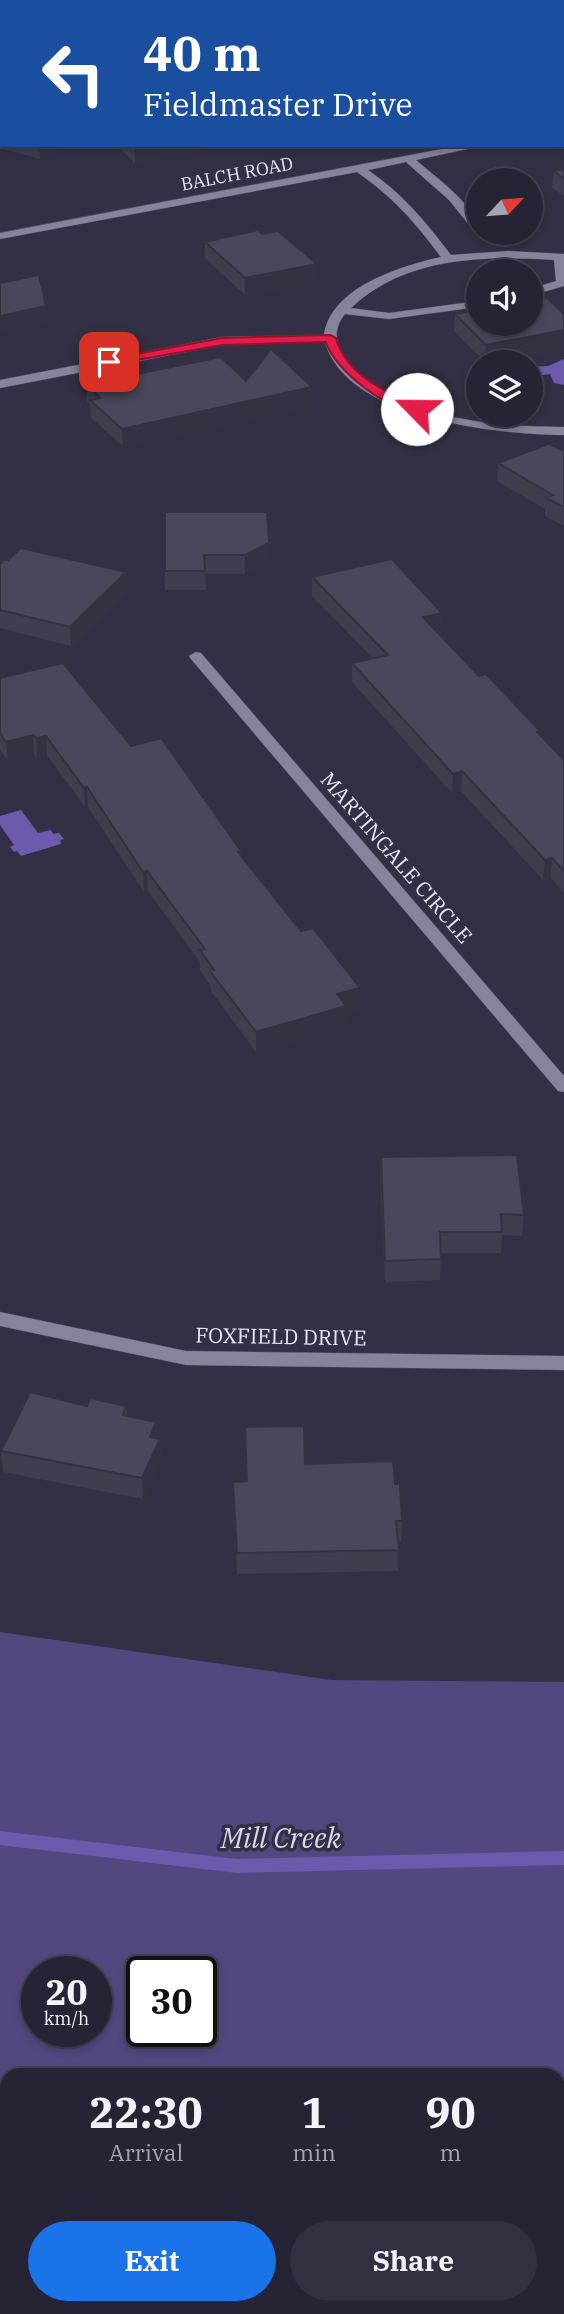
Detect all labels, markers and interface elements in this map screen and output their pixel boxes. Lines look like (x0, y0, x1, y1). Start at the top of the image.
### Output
text: 40 m (143, 21, 261, 84)
icon: left (28, 28, 119, 119)
text: Fieldmaster Drive (143, 83, 413, 125)
street label: BALCH ROAD (179, 151, 295, 196)
north arrow (466, 168, 542, 245)
map controls (466, 168, 543, 427)
button: sound (466, 259, 543, 336)
pin (79, 332, 139, 392)
icon: arrive (90, 343, 128, 381)
button: layers (466, 350, 543, 427)
position arrow (380, 372, 454, 446)
street label: MARTINGALE CIRCLE (315, 766, 479, 949)
street label: FOXFIELD DRIVE (195, 1321, 367, 1351)
water label: Mill Creek (220, 1819, 341, 1856)
speed limit sign: 30 (126, 1956, 217, 2047)
text: 20 (45, 1969, 88, 2015)
text: km/h (44, 2007, 89, 2030)
text: 22:30 (89, 2085, 203, 2140)
text: 1 (301, 2085, 327, 2140)
text: 90 (425, 2085, 476, 2140)
text: Arrival (109, 2137, 183, 2167)
text: min (292, 2137, 336, 2167)
text: m (440, 2137, 461, 2167)
button: Exit (28, 2221, 276, 2301)
button: Share (290, 2221, 537, 2301)

